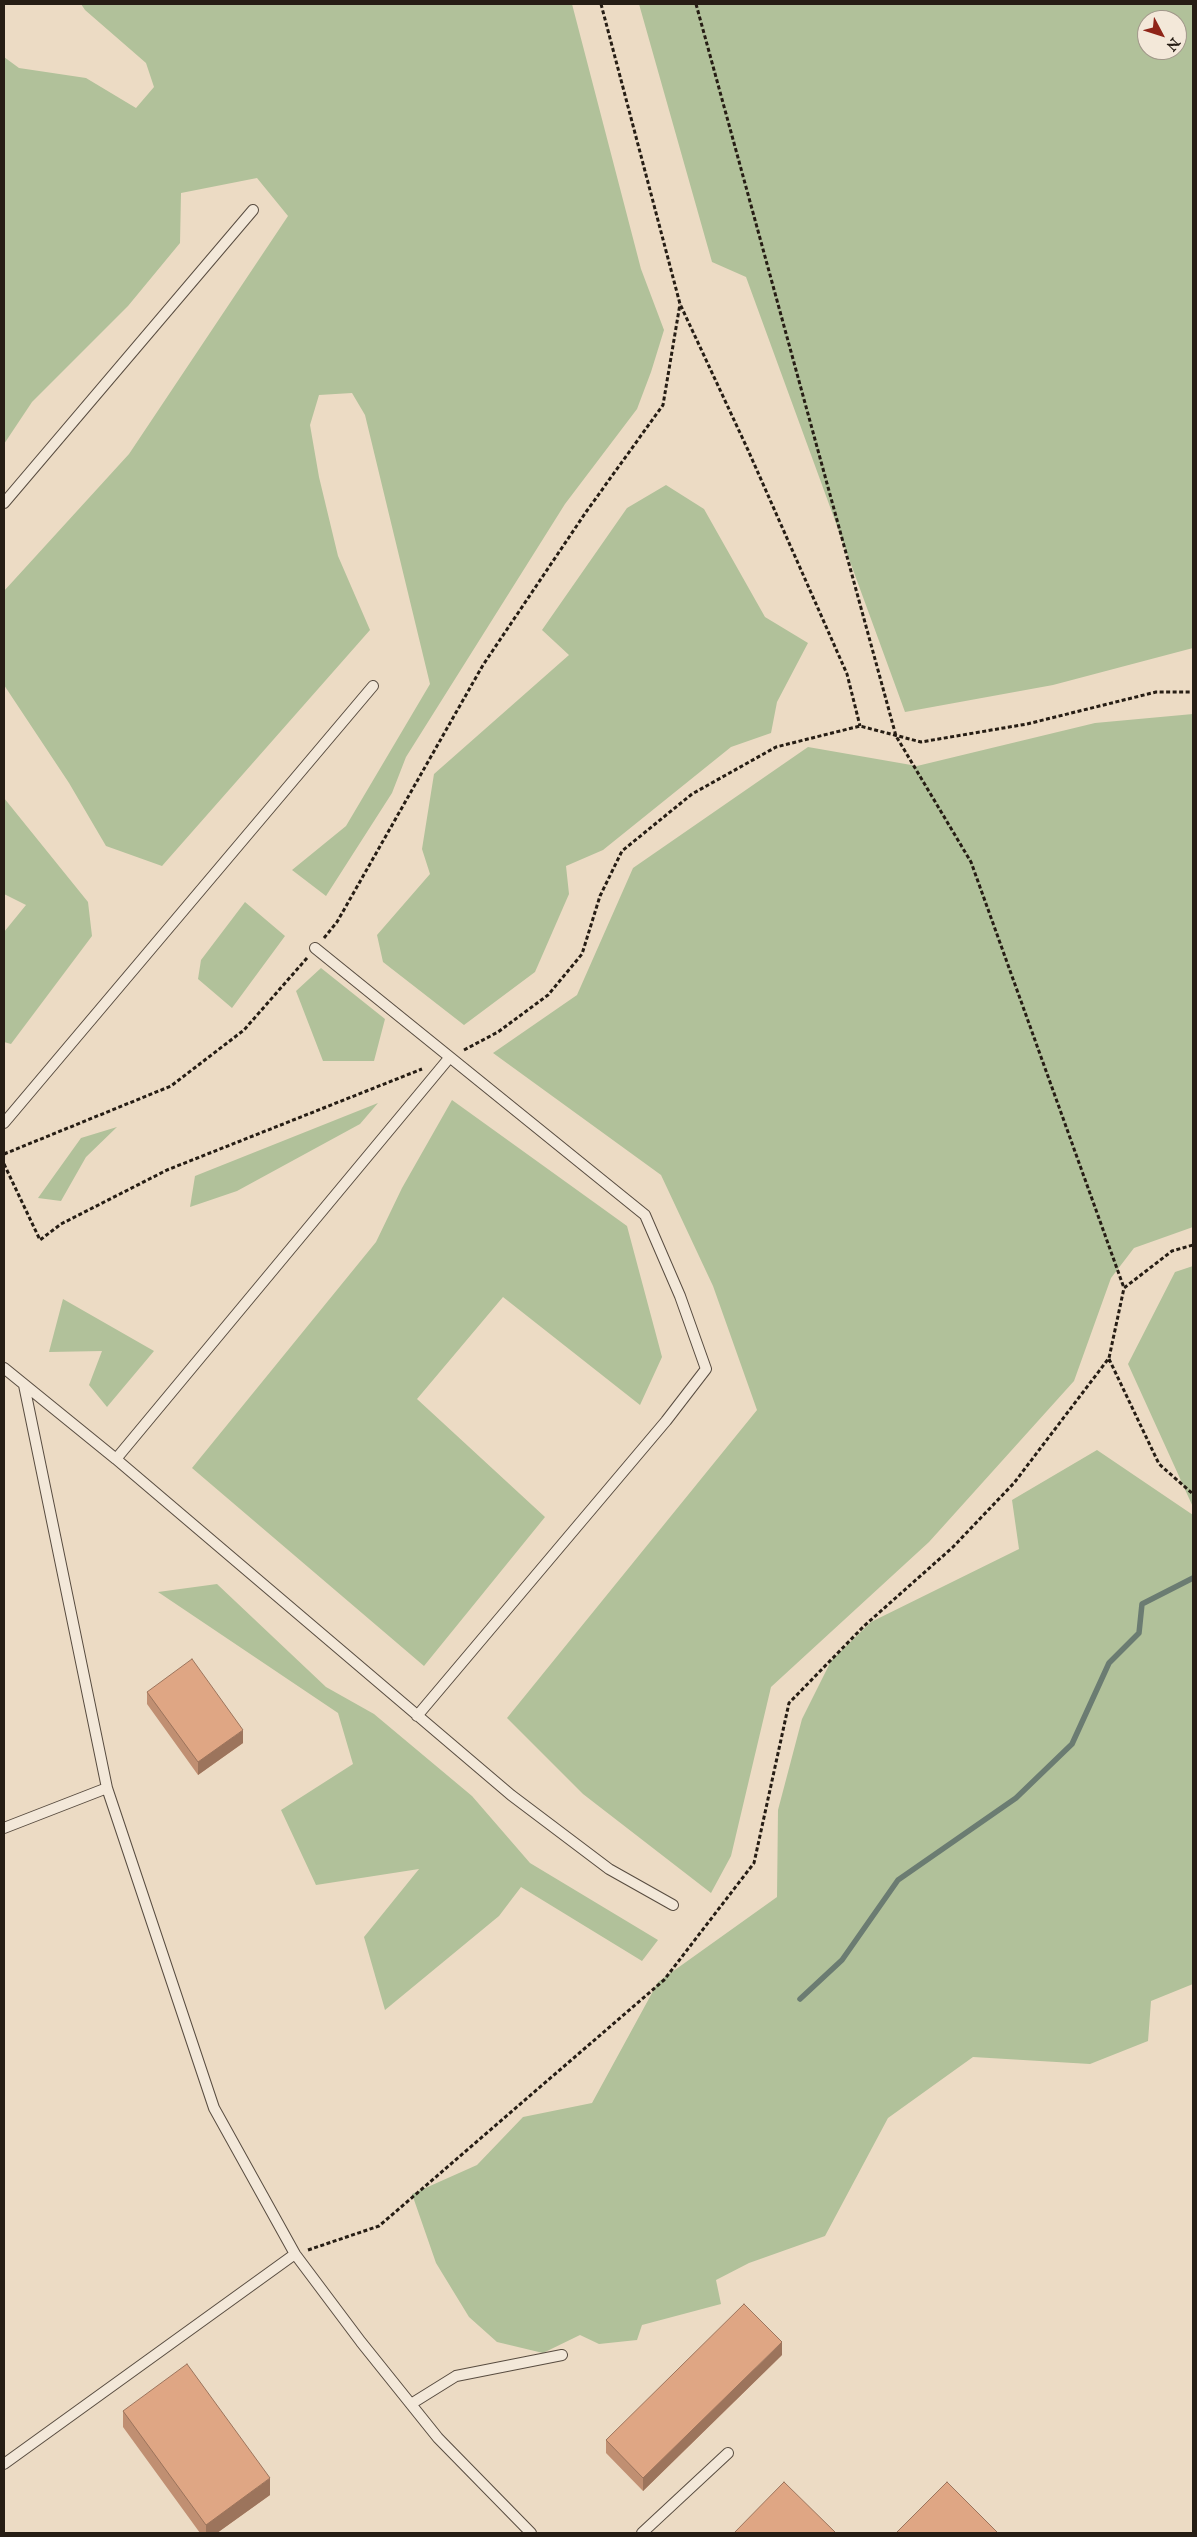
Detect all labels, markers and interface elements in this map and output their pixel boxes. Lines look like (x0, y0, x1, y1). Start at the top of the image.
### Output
north arrow (1137, 10, 1187, 60)
text: N (1162, 34, 1184, 54)

